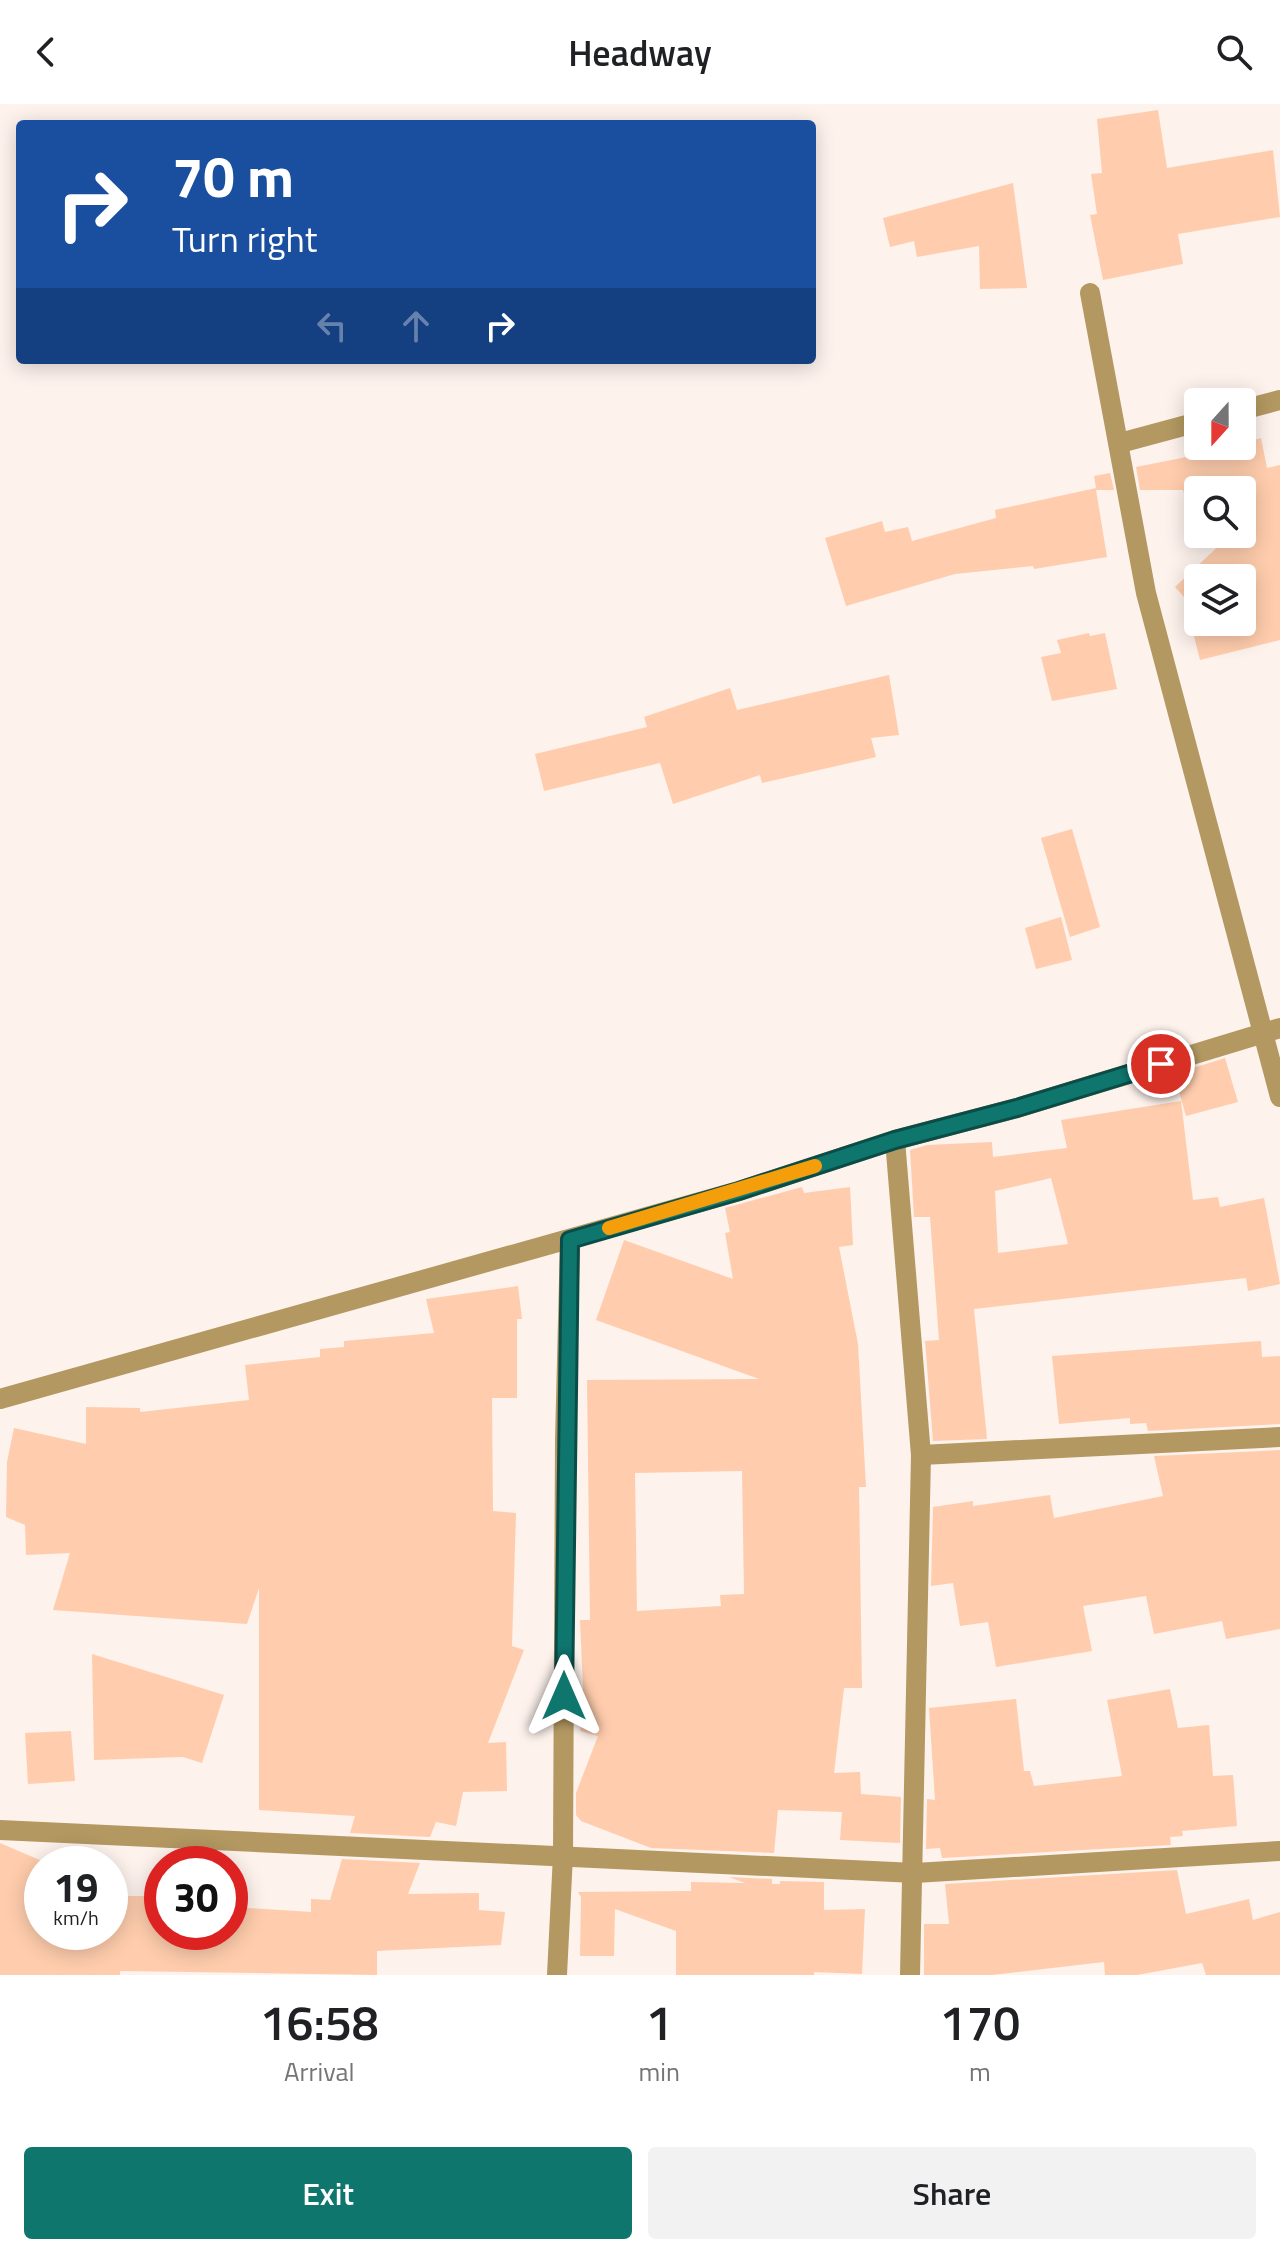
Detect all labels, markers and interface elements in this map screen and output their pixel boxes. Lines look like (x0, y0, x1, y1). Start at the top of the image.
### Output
text: Headway (568, 25, 712, 80)
icon: back (24, 30, 68, 74)
icon: search (1212, 30, 1256, 74)
text: 70 m (172, 134, 294, 219)
icon: right (40, 152, 144, 256)
text: Turn right (172, 211, 317, 266)
icon: left (310, 304, 354, 348)
icon: ahead (394, 304, 438, 348)
icon: right (478, 304, 522, 348)
north arrow (1184, 388, 1256, 460)
map controls (1184, 388, 1256, 636)
button: search (1184, 476, 1256, 548)
button: layers (1184, 564, 1256, 636)
pin (1127, 1030, 1195, 1098)
icon: arrive (1139, 1042, 1183, 1086)
position arrow (522, 1654, 606, 1738)
speed limit sign: 30 (144, 1846, 248, 1950)
text: 19 (54, 1857, 98, 1918)
text: km/h (53, 1902, 99, 1933)
text: 16:58 (260, 1986, 379, 2059)
text: 1 (646, 1986, 673, 2059)
text: 170 (940, 1986, 1020, 2059)
text: Arrival (284, 2052, 354, 2091)
text: min (638, 2052, 680, 2091)
text: m (969, 2052, 991, 2091)
button: Exit (24, 2147, 632, 2239)
button: Share (648, 2147, 1256, 2239)

